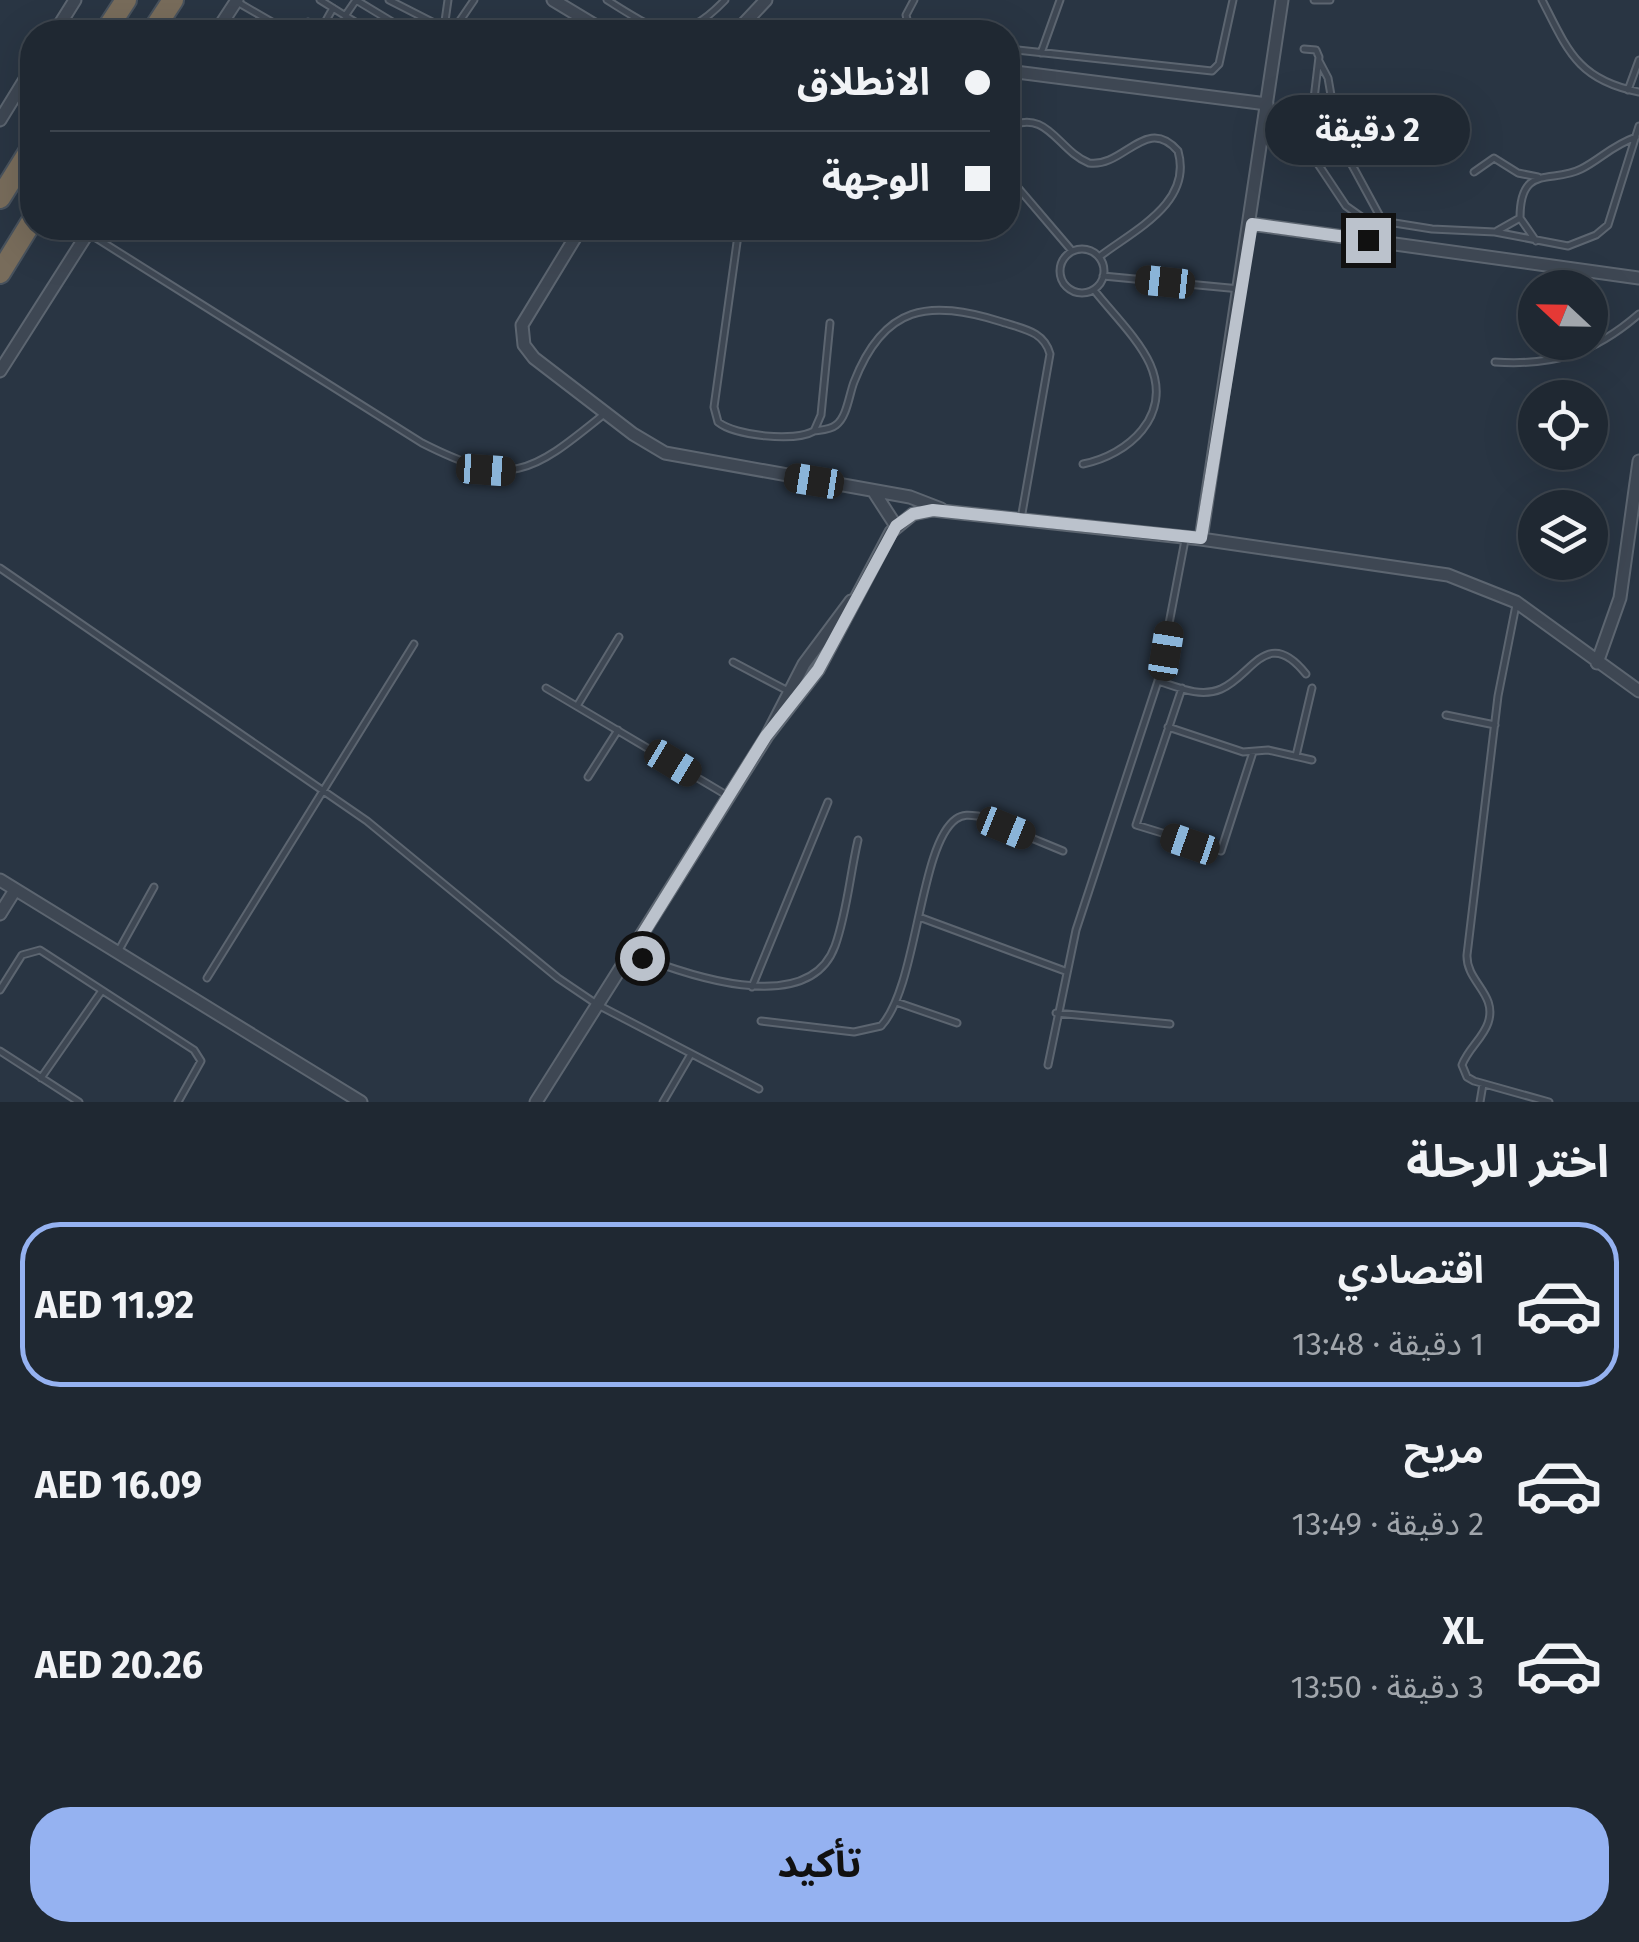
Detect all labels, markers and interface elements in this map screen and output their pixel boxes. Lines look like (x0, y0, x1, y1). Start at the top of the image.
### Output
text: الانطلاق (797, 59, 930, 105)
callout: 2 دقيقة (1266, 95, 1470, 165)
text: 2 دقيقة (1315, 111, 1420, 149)
text: الوجهة (822, 155, 930, 201)
route end (1346, 218, 1391, 263)
car (1134, 264, 1196, 300)
north arrow (1518, 270, 1608, 360)
map controls (1518, 270, 1608, 580)
button: locate (1518, 380, 1608, 470)
car (455, 453, 517, 487)
car (782, 461, 846, 501)
button: layers (1518, 490, 1608, 580)
car (1146, 619, 1186, 683)
car (640, 735, 706, 791)
car (973, 803, 1039, 853)
car (1157, 820, 1223, 868)
route start (620, 936, 665, 981)
text: اختر الرحلة (1406, 1135, 1609, 1189)
text: اقتصادي (1338, 1247, 1484, 1293)
icon: car (1514, 1260, 1604, 1350)
text: AED 11.92 (35, 1282, 194, 1328)
text: 1 دقيقة · 13:48 (1292, 1325, 1484, 1363)
text: مريح (1404, 1427, 1484, 1473)
icon: car (1514, 1440, 1604, 1530)
text: AED 16.09 (35, 1462, 202, 1508)
text: 2 دقيقة · 13:49 (1292, 1505, 1484, 1543)
text: XL (1442, 1608, 1484, 1654)
icon: car (1514, 1620, 1604, 1710)
text: AED 20.26 (35, 1642, 203, 1688)
text: 3 دقيقة · 13:50 (1290, 1668, 1484, 1706)
button: تأكيد (30, 1807, 1609, 1922)

